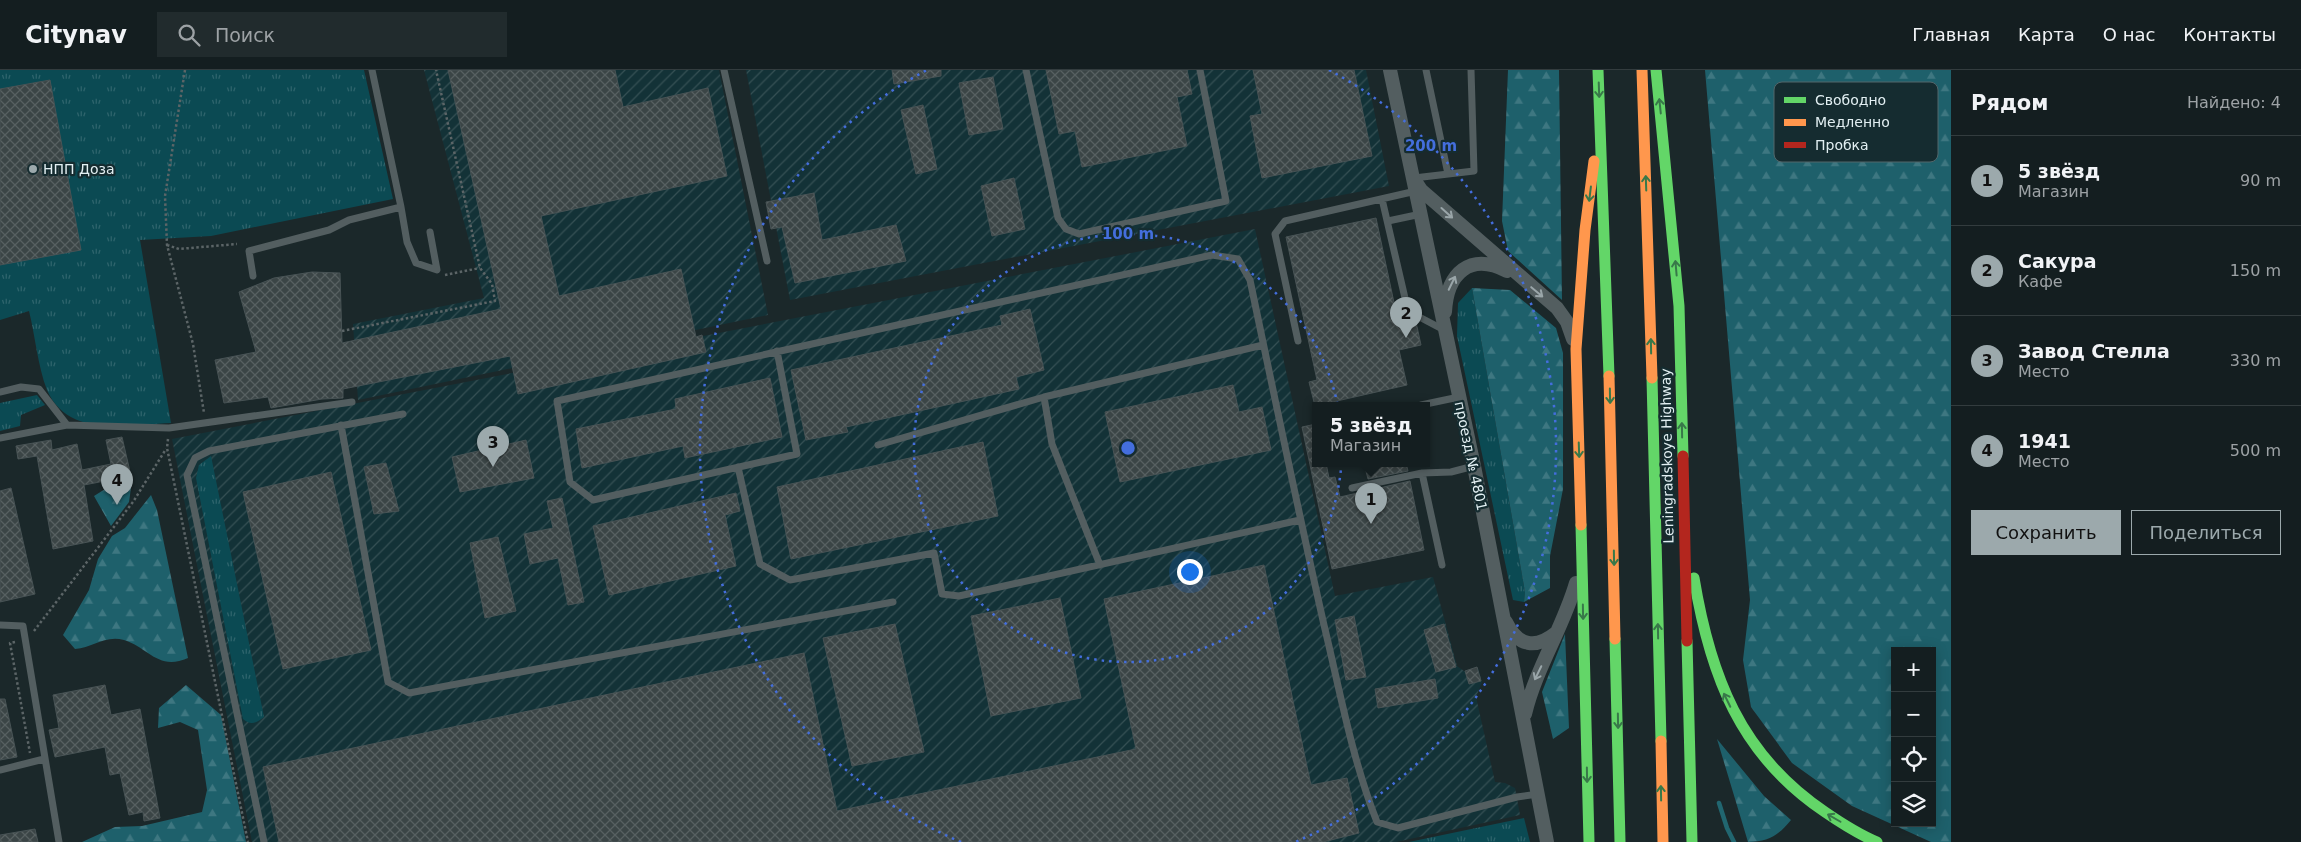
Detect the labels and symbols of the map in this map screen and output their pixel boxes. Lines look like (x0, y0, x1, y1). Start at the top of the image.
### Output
one-way arrow (1594, 82, 1604, 98)
legend (1774, 82, 1938, 162)
text: Свободно (1815, 92, 1886, 108)
one-way arrow (1655, 99, 1665, 115)
text: Медленно (1815, 114, 1890, 130)
text: 200 m (1405, 137, 1457, 155)
text: Пробка (1815, 137, 1869, 153)
place label: НПП Доза (43, 161, 115, 177)
marker: НПП Доза (27, 163, 39, 175)
one-way arrow (1642, 176, 1651, 192)
one-way arrow (1585, 185, 1595, 201)
one-way arrow (1440, 207, 1453, 219)
text: 100 m (1102, 225, 1154, 243)
one-way arrow (1671, 260, 1680, 276)
one-way arrow (1448, 276, 1458, 291)
one-way arrow (1531, 287, 1544, 298)
pin: 2 (1390, 297, 1422, 338)
one-way arrow (1646, 338, 1656, 354)
street label: Leningradskoye Highway (1657, 368, 1677, 544)
one-way arrow (1605, 388, 1615, 404)
street label: проезд № 4801 (1452, 400, 1490, 512)
one-way arrow (1677, 423, 1686, 439)
pin: 3 (477, 426, 509, 467)
centre of rings (1119, 439, 1137, 457)
one-way arrow (1574, 442, 1584, 458)
pin: 4 (101, 464, 133, 505)
pin: 1 (1355, 483, 1387, 524)
one-way arrow (1609, 550, 1618, 566)
your location (1177, 559, 1203, 585)
one-way arrow (1578, 604, 1588, 620)
one-way arrow (1653, 623, 1663, 640)
one-way arrow (1533, 665, 1542, 680)
one-way arrow (1721, 693, 1731, 708)
one-way arrow (1613, 713, 1622, 729)
one-way arrow (1583, 767, 1592, 783)
one-way arrow (1657, 786, 1666, 802)
one-way arrow (1827, 813, 1842, 823)

